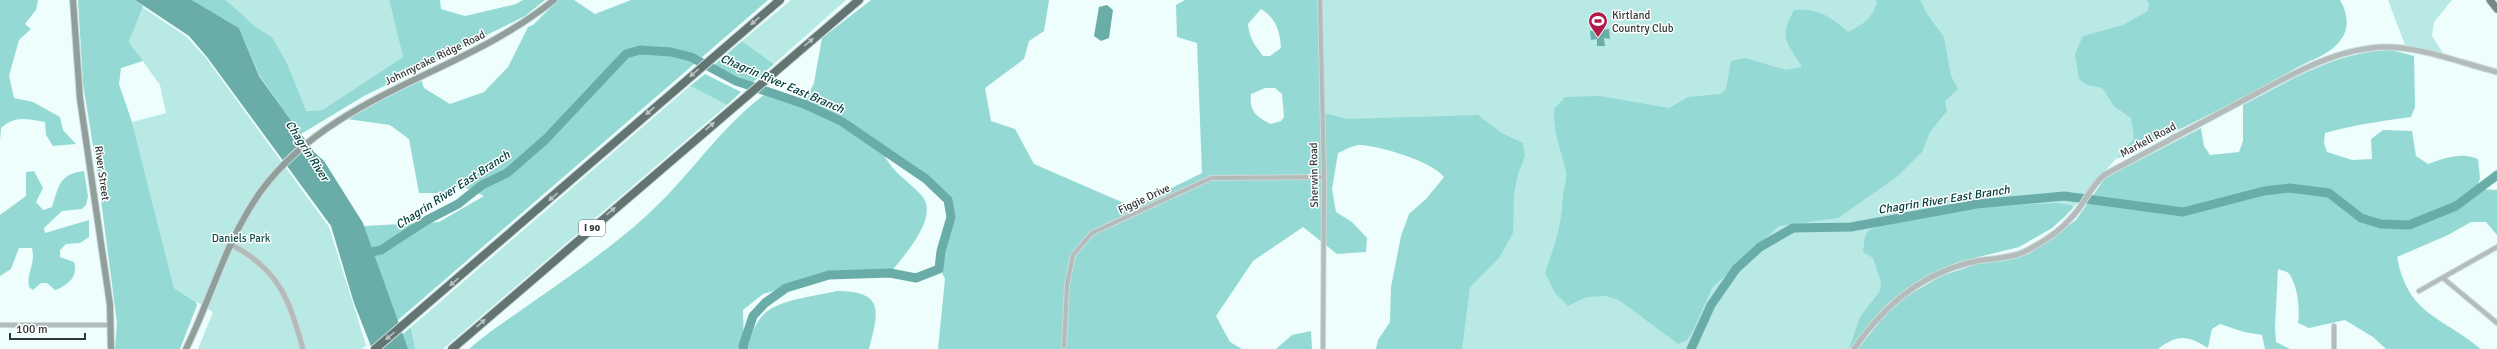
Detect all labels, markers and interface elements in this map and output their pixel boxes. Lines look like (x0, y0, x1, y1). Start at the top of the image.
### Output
place label: Kirtland Country Club (1612, 9, 1674, 35)
sports icon: Kirtland Country Club (1587, 10, 1609, 38)
one-way arrow (749, 17, 760, 26)
street label: Johnnycake Ridge Road (383, 28, 488, 88)
one-way arrow (803, 38, 814, 47)
water label: Chagrin River East Branch (718, 51, 847, 117)
one-way arrow (689, 69, 699, 78)
one-way arrow (645, 107, 656, 116)
water label: Chagrin River (282, 118, 333, 185)
street label: Markell Road (2118, 120, 2178, 160)
one-way arrow (705, 122, 714, 131)
street label: Sherwin Road (1307, 142, 1321, 208)
street label: River Street (92, 145, 112, 201)
water label: Chagrin River East Branch (393, 147, 513, 233)
street label: Figgie Drive (1116, 181, 1172, 217)
water label: Chagrin River East Branch (1877, 182, 2011, 218)
one-way arrow (548, 192, 557, 201)
one-way arrow (607, 207, 616, 216)
road number: I 90 (579, 220, 605, 236)
park label: Daniels Park (212, 232, 271, 245)
one-way arrow (449, 277, 460, 286)
scale bar (10, 315, 85, 341)
one-way arrow (476, 319, 487, 328)
text: 100 m (16, 322, 48, 337)
one-way arrow (385, 332, 395, 341)

